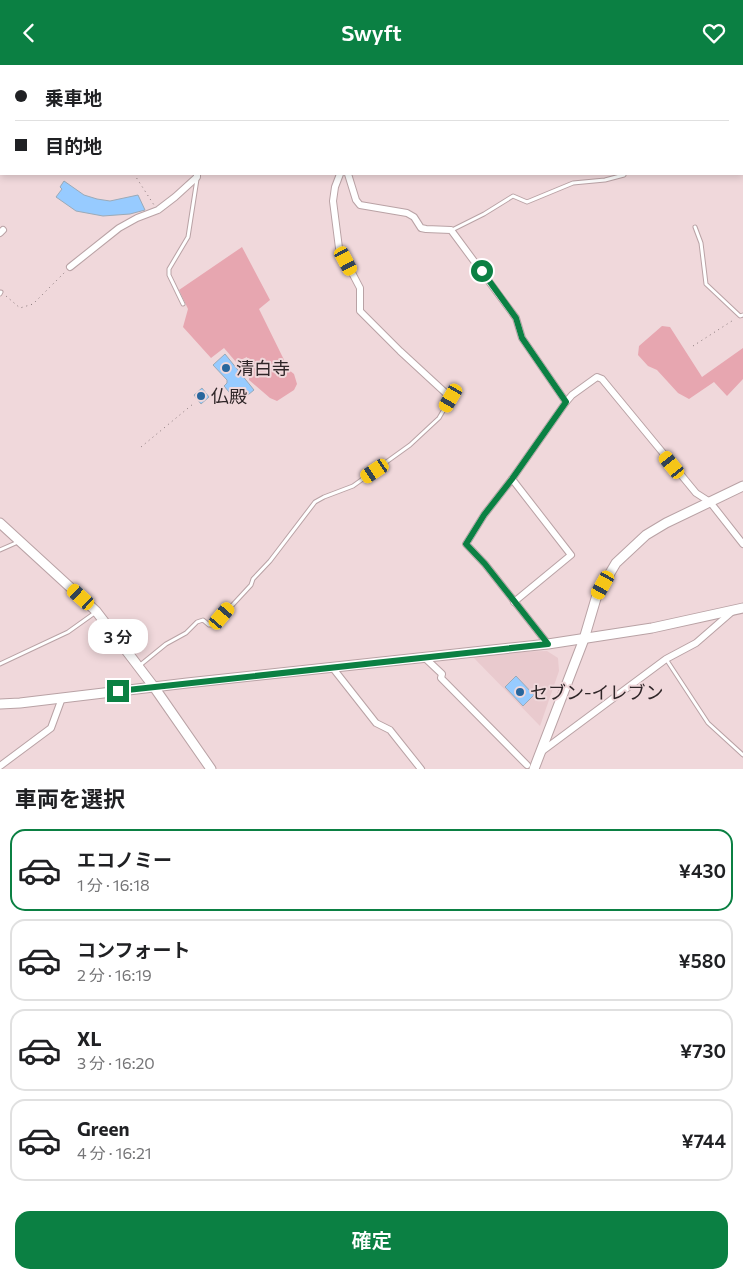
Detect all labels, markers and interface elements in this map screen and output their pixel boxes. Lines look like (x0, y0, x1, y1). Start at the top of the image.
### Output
icon: back (15, 19, 43, 47)
text: Swyft (341, 19, 402, 46)
icon: heart (700, 19, 728, 47)
text: 乗車地 (45, 86, 102, 109)
text: 目的地 (45, 134, 102, 157)
car (332, 244, 359, 278)
route start (471, 260, 493, 282)
place label: 清白寺 (236, 357, 290, 379)
marker: 清白寺 (220, 362, 232, 374)
car (437, 381, 464, 415)
place label: 仏殿 (211, 385, 247, 407)
marker: 仏殿 (195, 390, 207, 402)
car (656, 449, 687, 481)
car (358, 456, 391, 486)
car (589, 568, 616, 602)
car (64, 581, 97, 613)
car (206, 600, 237, 632)
callout: 3 分 (88, 619, 148, 653)
text: 3 分 (104, 627, 132, 646)
route end (107, 680, 129, 702)
place label: セブン-イレブン (530, 681, 664, 703)
marker: セブン-イレブン (514, 686, 526, 698)
text: 車両を選択 (15, 785, 125, 812)
icon: car (17, 848, 62, 893)
text: エコノミー (77, 848, 172, 871)
text: ¥430 (679, 859, 726, 882)
text: 1 分 · 16:18 (77, 875, 150, 894)
icon: car (17, 938, 62, 983)
text: コンフォート (77, 938, 190, 961)
text: ¥580 (679, 949, 726, 972)
text: 2 分 · 16:19 (77, 965, 152, 984)
text: XL (77, 1027, 102, 1050)
icon: car (17, 1028, 62, 1073)
text: ¥730 (680, 1039, 726, 1062)
text: 3 分 · 16:20 (77, 1053, 155, 1072)
text: Green (77, 1117, 129, 1140)
icon: car (17, 1118, 62, 1163)
text: ¥744 (682, 1129, 726, 1152)
text: 4 分 · 16:21 (77, 1143, 152, 1162)
button: 確定 (15, 1211, 728, 1269)

